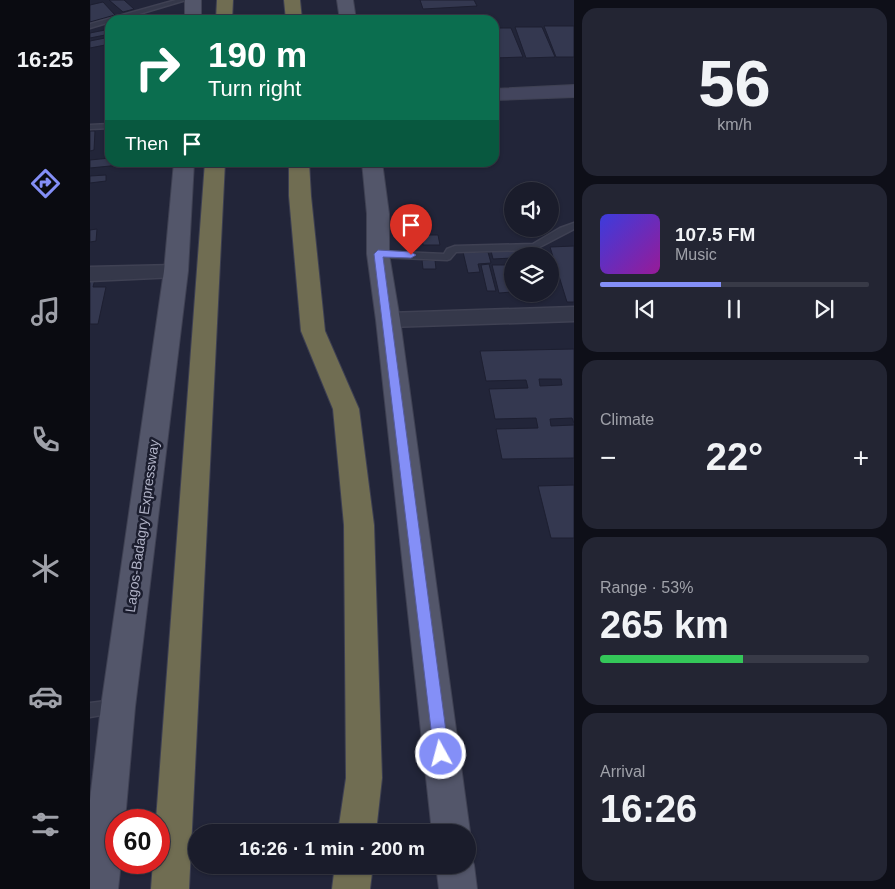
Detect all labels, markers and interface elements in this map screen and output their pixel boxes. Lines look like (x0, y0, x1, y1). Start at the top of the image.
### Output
icon: right (125, 35, 190, 100)
text: 190 m (208, 35, 307, 74)
text: 16:25 (17, 47, 73, 72)
text: 56 (698, 47, 771, 120)
text: Turn right (208, 76, 301, 101)
text: km/h (717, 116, 752, 133)
icon: arrive (178, 130, 206, 158)
text: Then (125, 133, 168, 154)
icon: directions (28, 166, 63, 201)
map controls (504, 182, 559, 302)
button: sound (504, 182, 559, 237)
pin (390, 204, 432, 255)
icon: arrive (397, 211, 425, 239)
text: 107.5 FM (675, 224, 755, 245)
text: Music (675, 246, 717, 263)
button: layers (504, 247, 559, 302)
icon: music (28, 294, 63, 329)
icon: previous (631, 295, 659, 323)
icon: pause (720, 295, 748, 323)
icon: next (810, 295, 838, 323)
text: Climate (600, 411, 654, 428)
icon: phone (28, 422, 63, 457)
text: 22° (706, 436, 763, 478)
street label: Lagos-Badagry Expressway (122, 439, 162, 613)
text: − (600, 442, 616, 473)
text: + (853, 442, 869, 473)
icon: climate (28, 551, 63, 586)
text: Range · 53% (600, 579, 693, 596)
text: 265 km (600, 604, 729, 646)
icon: car (28, 679, 63, 714)
position arrow (414, 727, 466, 779)
text: Arrival (600, 763, 645, 780)
text: 16:26 (600, 788, 697, 830)
icon: filters (28, 807, 63, 842)
speed limit sign: 60 (105, 809, 170, 874)
text: 16:26 · 1 min · 200 m (239, 838, 425, 859)

